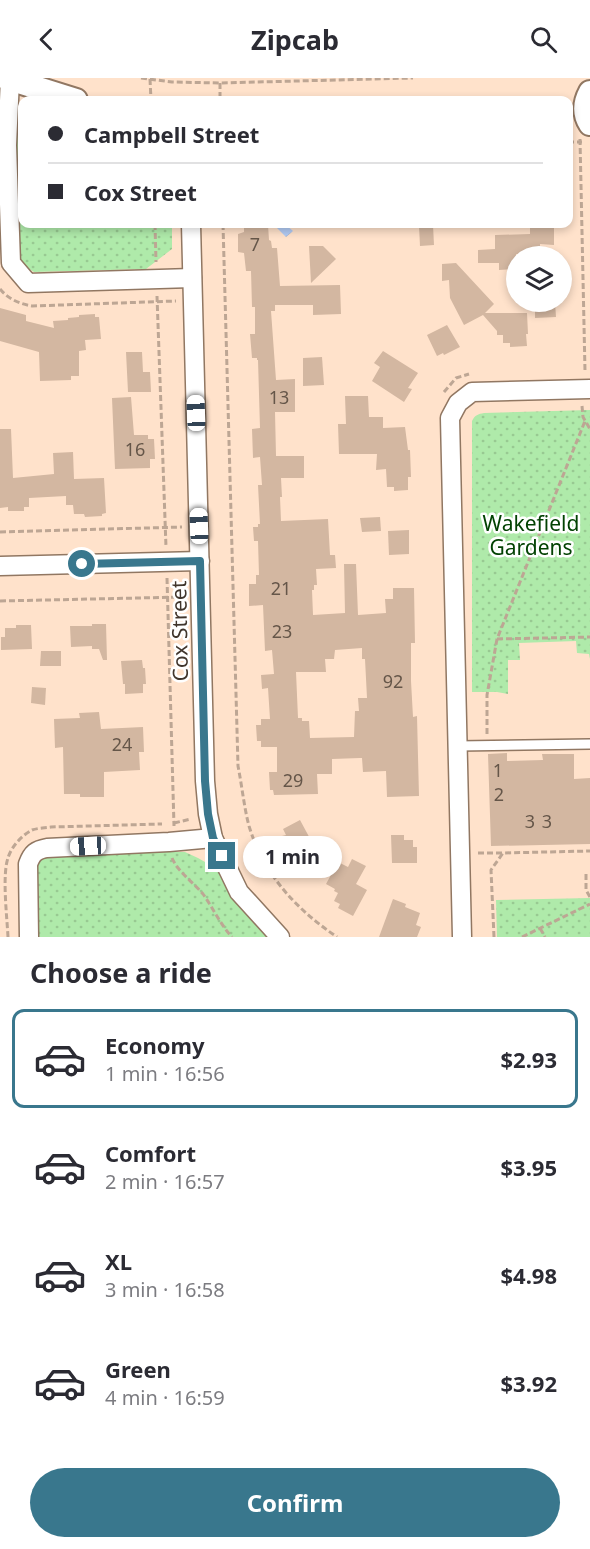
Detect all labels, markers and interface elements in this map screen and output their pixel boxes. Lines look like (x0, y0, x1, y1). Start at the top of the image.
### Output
text: Zipcab (251, 21, 339, 58)
icon: back (30, 23, 63, 56)
icon: search (527, 23, 560, 56)
text: Campbell Street (84, 119, 259, 149)
text: Cox Street (84, 177, 197, 207)
house number: 7 (250, 232, 260, 256)
map controls (506, 246, 572, 312)
button: layers (506, 246, 572, 312)
house number: 13 (269, 385, 289, 409)
car (186, 395, 206, 431)
house number: 16 (125, 437, 145, 461)
car (189, 508, 209, 544)
park label: Wakefield Gardens (483, 509, 579, 561)
route start (68, 550, 95, 577)
house number: 21 (271, 576, 291, 600)
street label: Cox Street (164, 580, 194, 682)
house number: 23 (272, 619, 292, 643)
house number: 92 (383, 669, 403, 693)
house number: 24 (112, 732, 132, 756)
house number: 1 (493, 758, 503, 782)
house number: 29 (283, 768, 303, 792)
house number: 2 (494, 782, 504, 806)
house number: 3 (525, 809, 535, 833)
house number: 3 (542, 809, 552, 833)
callout: 1 min (243, 835, 342, 877)
car (70, 836, 106, 856)
route end (208, 842, 235, 869)
text: 1 min (265, 843, 320, 870)
text: Choose a ride (30, 954, 212, 991)
text: Economy (105, 1030, 204, 1060)
icon: car (33, 1032, 87, 1086)
text: $2.93 (500, 1044, 557, 1074)
text: 1 min · 16:56 (105, 1060, 225, 1087)
text: Comfort (105, 1138, 196, 1168)
icon: car (33, 1140, 87, 1194)
text: $3.95 (500, 1152, 557, 1182)
text: 2 min · 16:57 (105, 1168, 225, 1195)
text: XL (105, 1246, 132, 1276)
icon: car (33, 1248, 87, 1302)
text: $4.98 (500, 1260, 557, 1290)
text: 3 min · 16:58 (105, 1276, 225, 1303)
text: Green (105, 1354, 171, 1384)
icon: car (33, 1356, 87, 1410)
text: $3.92 (500, 1368, 557, 1398)
text: 4 min · 16:59 (105, 1384, 225, 1411)
button: Confirm (30, 1468, 560, 1537)

